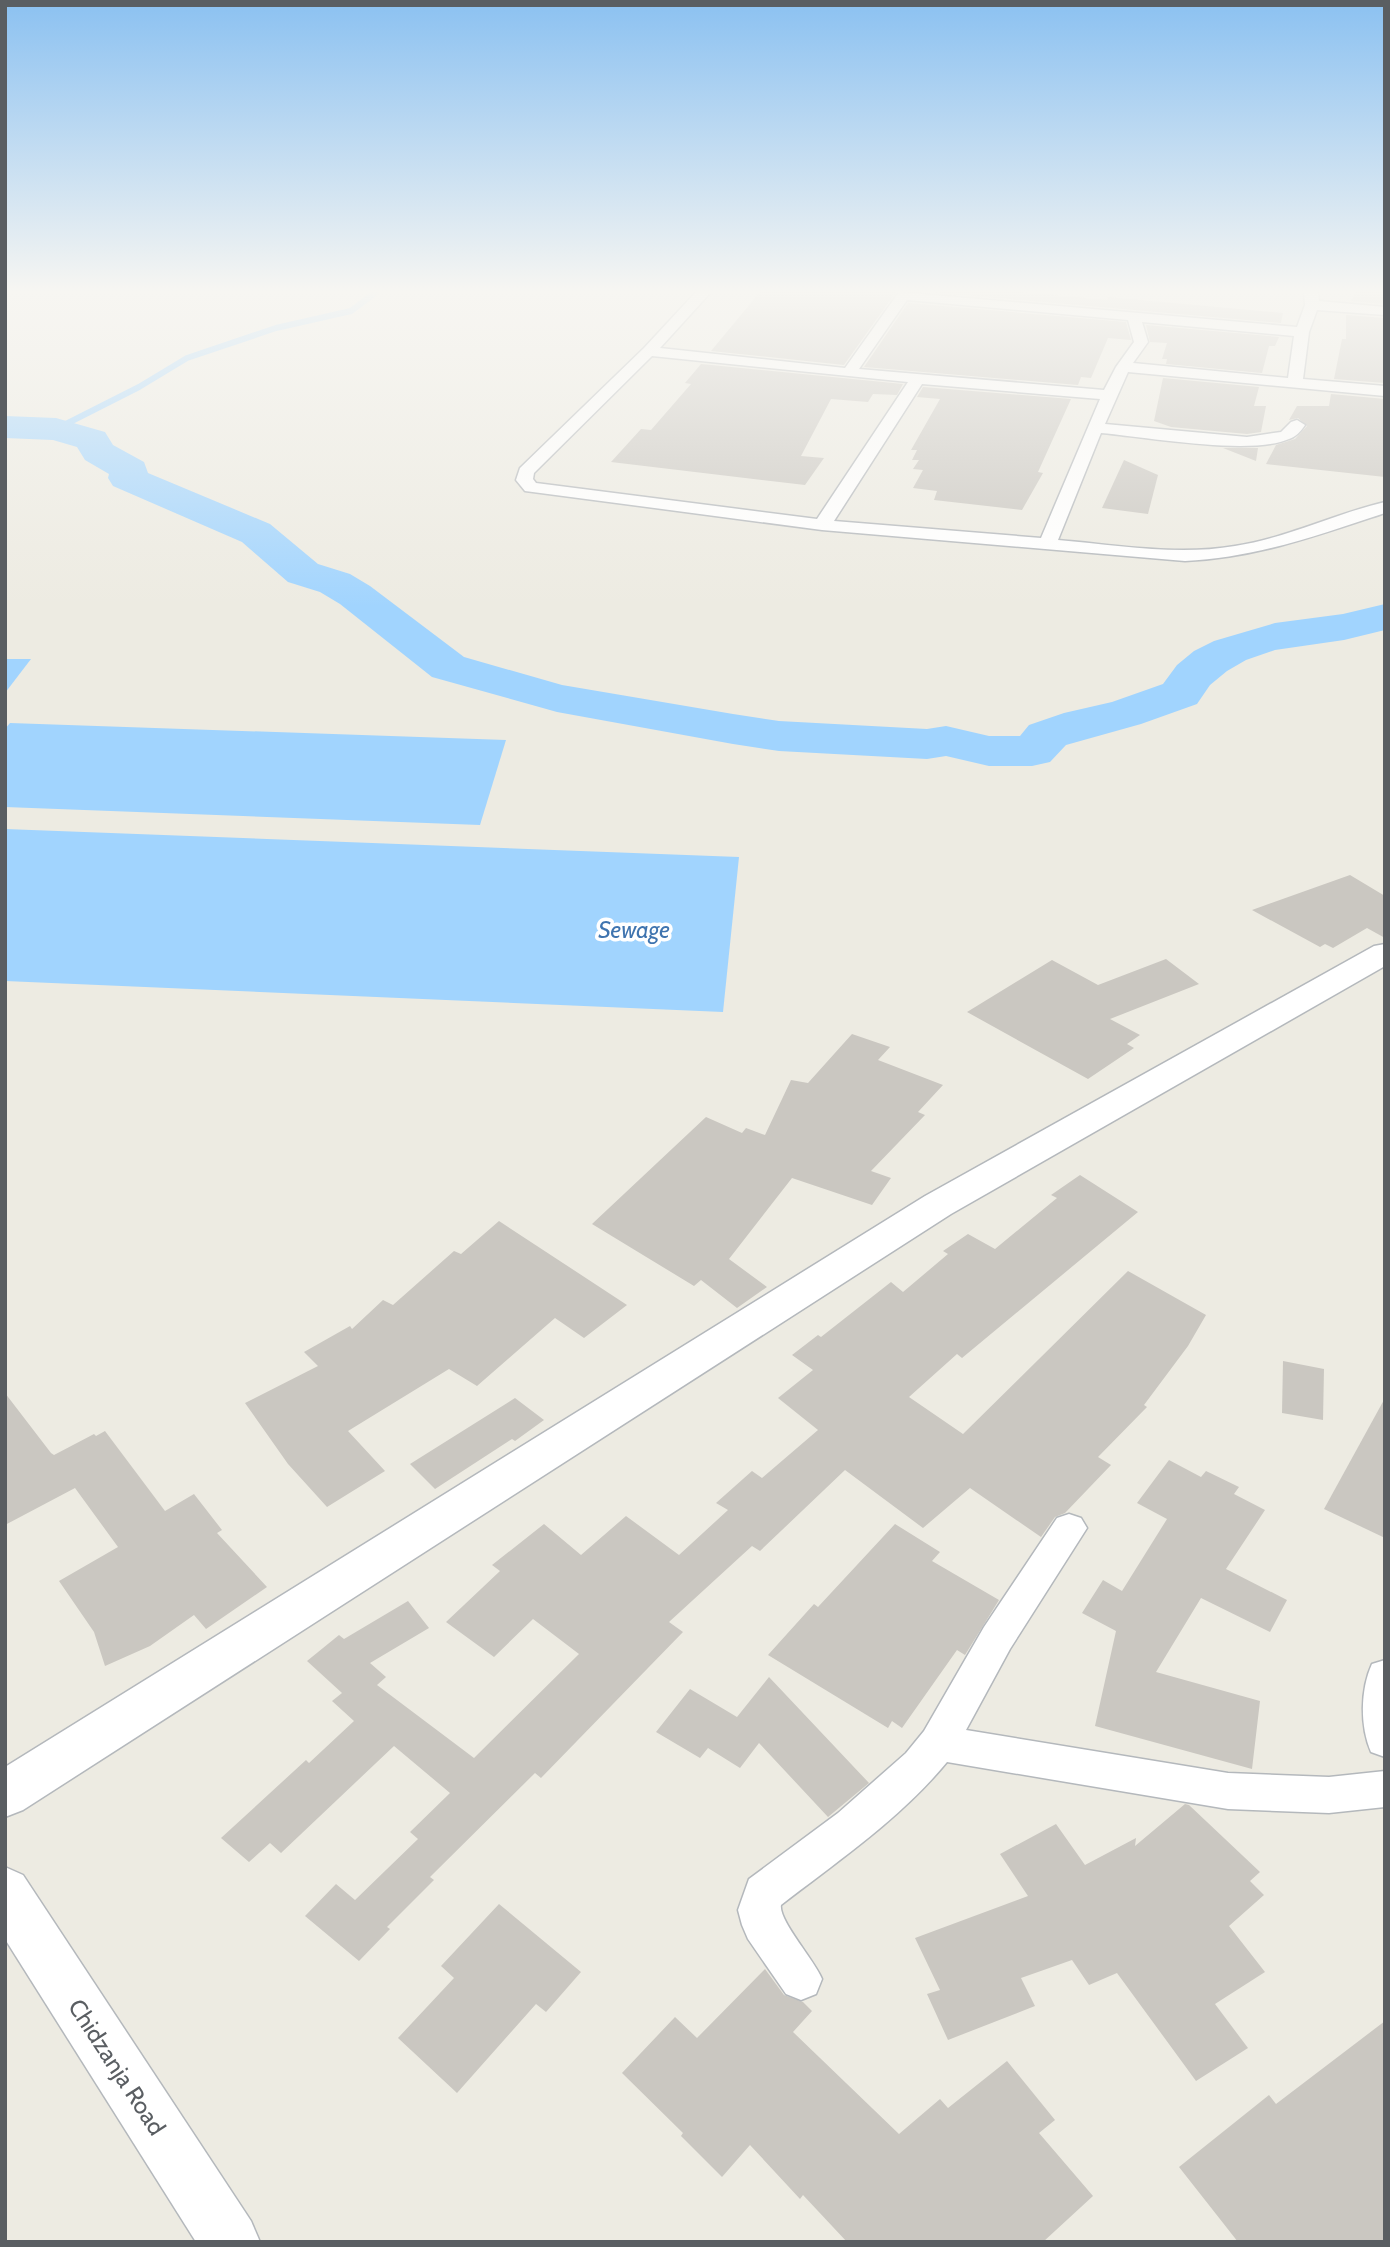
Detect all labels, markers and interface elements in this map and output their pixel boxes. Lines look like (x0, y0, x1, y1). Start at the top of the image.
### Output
water label: Sewage (598, 916, 670, 944)
street label: Chidzanja Road (62, 1993, 172, 2141)

